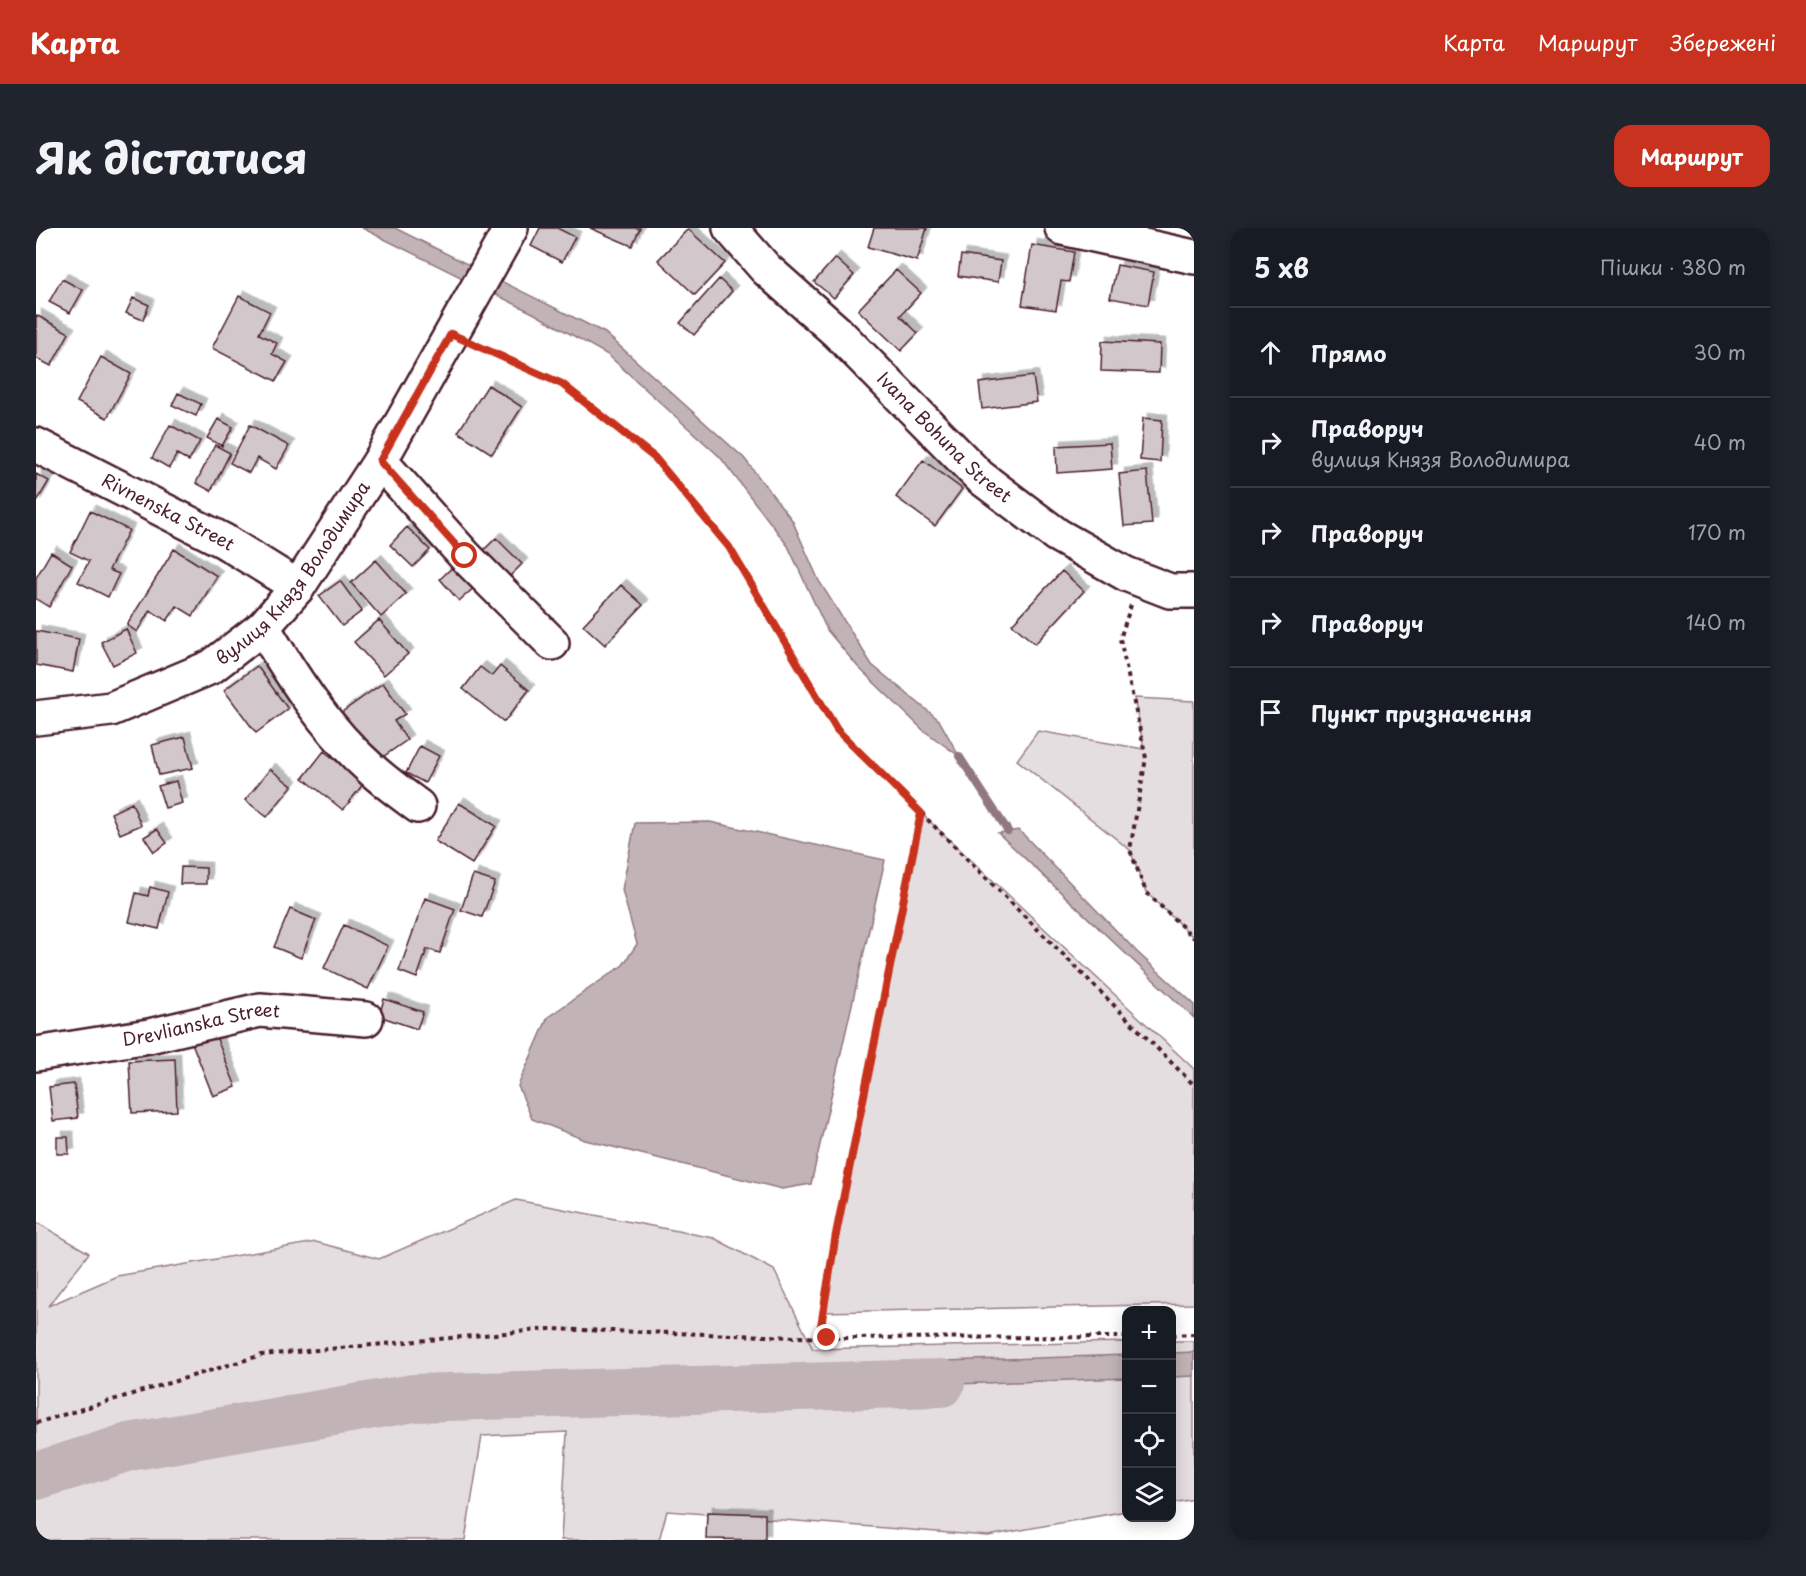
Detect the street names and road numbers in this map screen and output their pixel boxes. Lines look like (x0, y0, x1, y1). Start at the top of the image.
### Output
street label: Ivana Bohuna Street (871, 365, 1018, 508)
street label: Rivnenska Street (97, 466, 241, 557)
street label: вулиця Князя Володимира (209, 474, 376, 671)
street label: Drevlianska Street (120, 995, 281, 1052)

